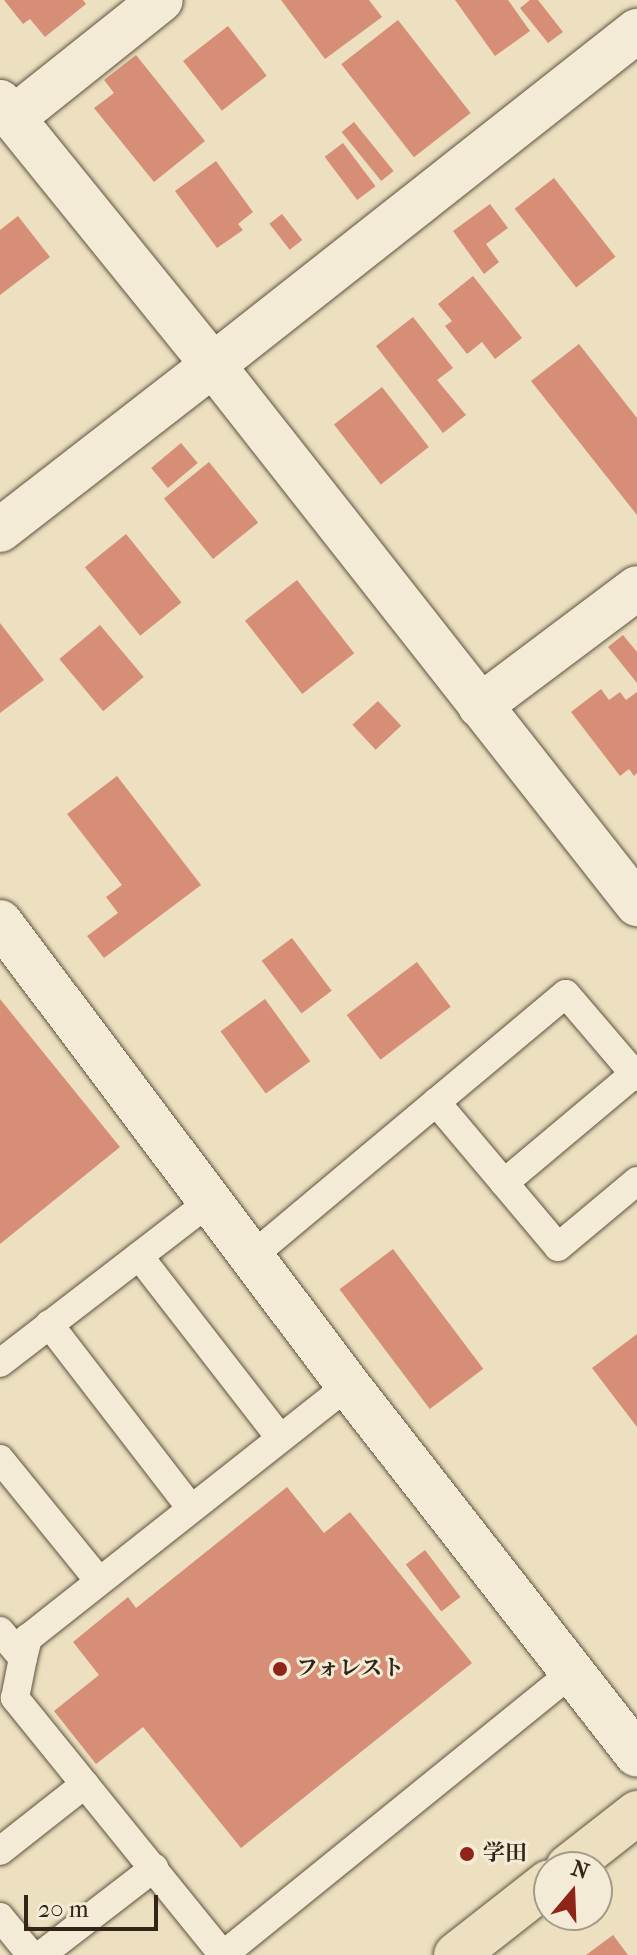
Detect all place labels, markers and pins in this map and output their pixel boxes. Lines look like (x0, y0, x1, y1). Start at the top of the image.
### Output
place label: フォレスト (296, 1656, 406, 1682)
marker: フォレスト (271, 1660, 289, 1678)
place label: 学田 (483, 1841, 527, 1867)
marker: 学田 (458, 1845, 476, 1863)

